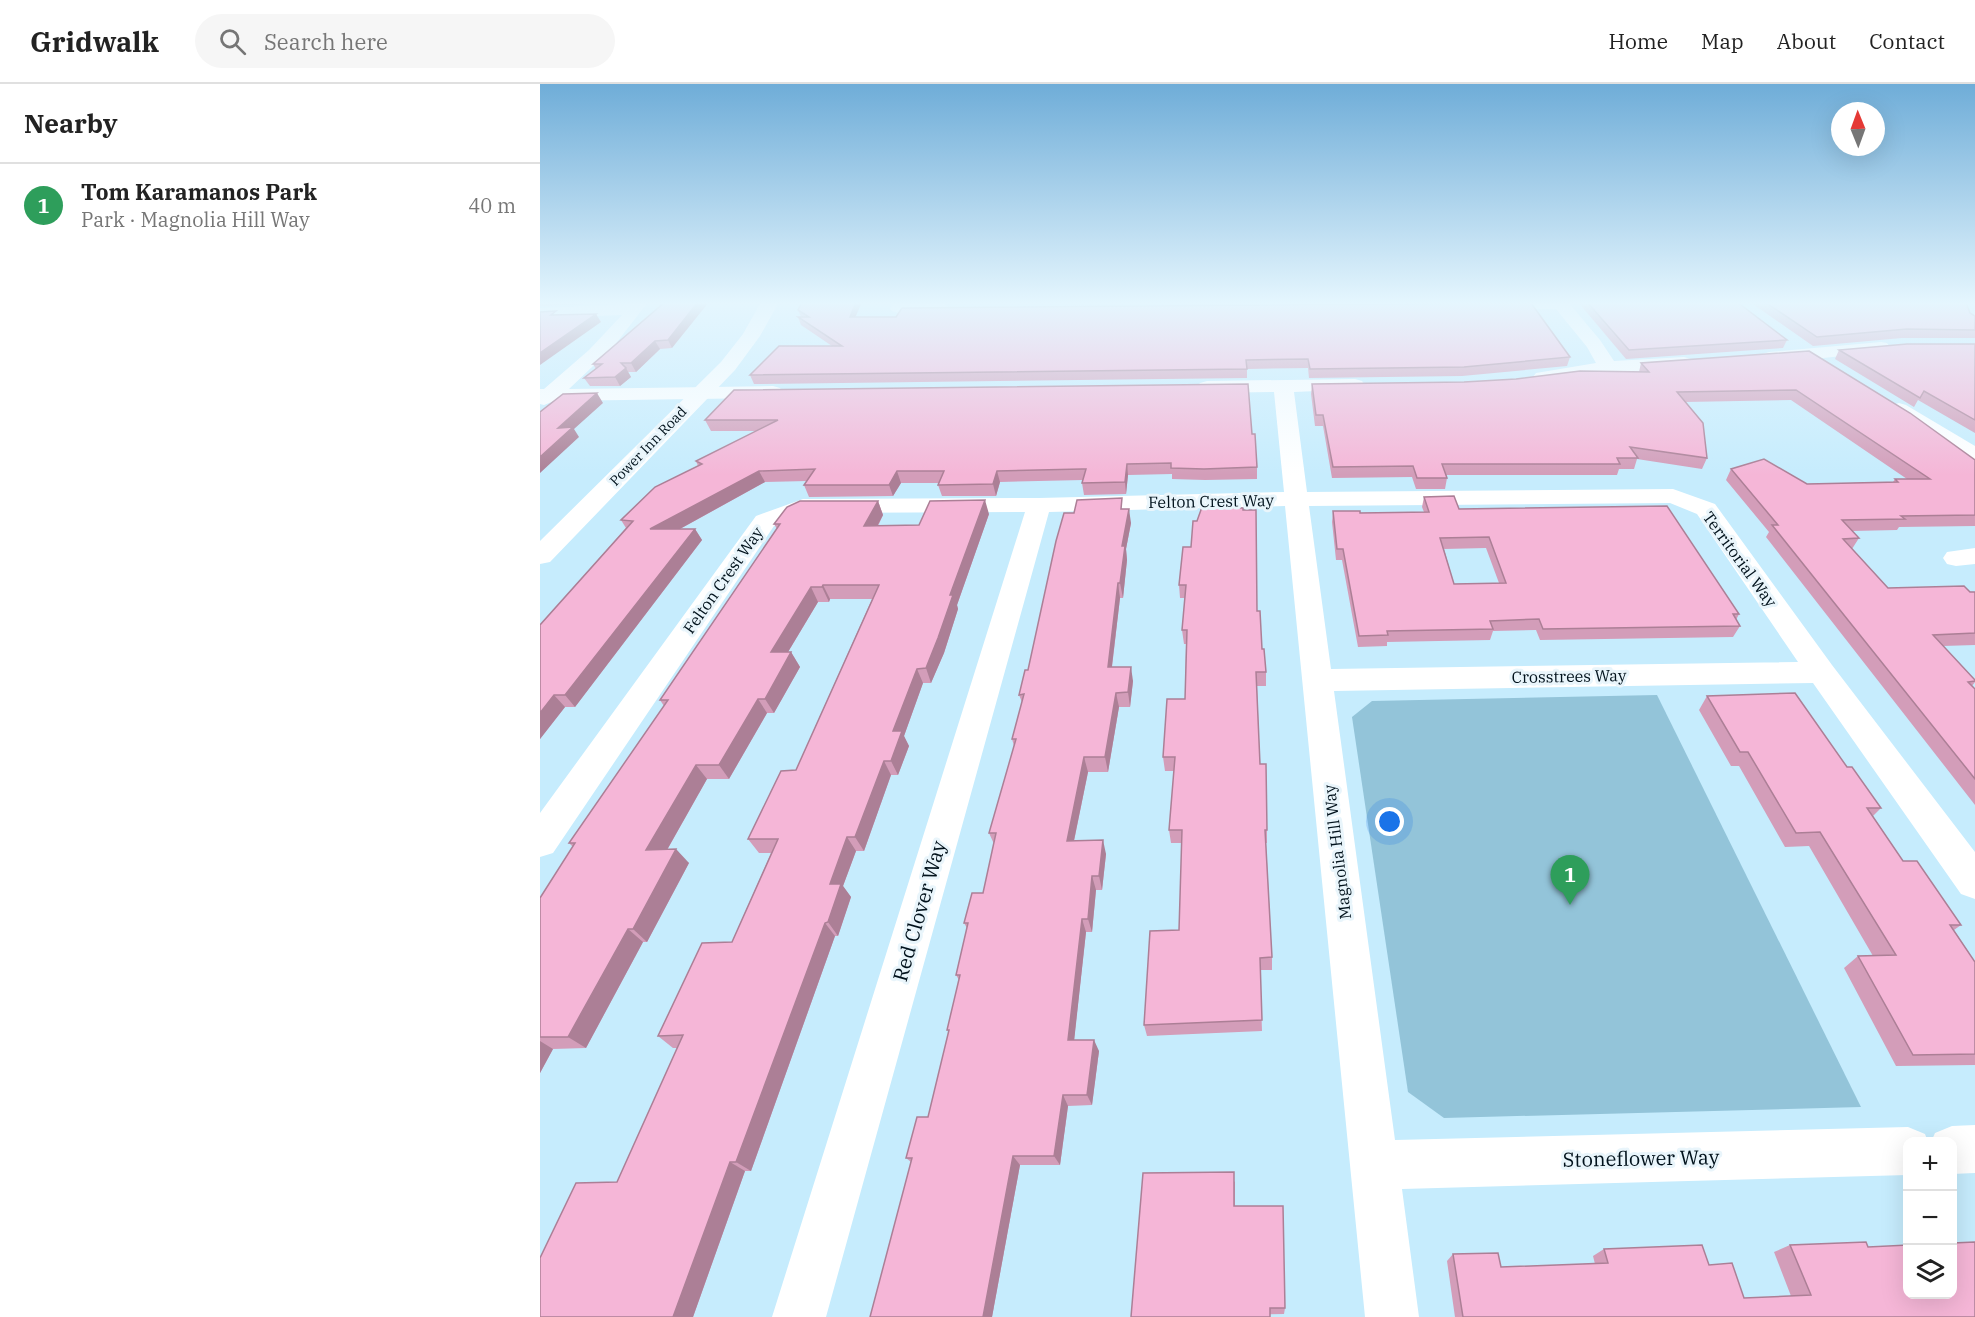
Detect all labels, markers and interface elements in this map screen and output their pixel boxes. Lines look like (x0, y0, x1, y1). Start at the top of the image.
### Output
search box (195, 14, 615, 68)
text: Gridwalk (30, 23, 159, 60)
icon: search (216, 25, 249, 58)
text: Search here (264, 27, 388, 56)
text: Home (1608, 27, 1668, 55)
text: Map (1701, 27, 1744, 55)
text: About (1777, 27, 1836, 55)
text: Contact (1869, 27, 1945, 55)
north arrow (1831, 102, 1885, 156)
text: Nearby (24, 106, 118, 140)
text: Tom Karamanos Park (81, 177, 317, 206)
text: 1 (38, 192, 50, 219)
text: 40 m (468, 192, 516, 219)
text: Park · Magnolia Hill Way (81, 206, 310, 233)
street label: Power Inn Road (606, 402, 691, 489)
street label: Felton Crest Way (1148, 490, 1275, 512)
street label: Territorial Way (1699, 507, 1782, 611)
street label: Felton Crest Way (679, 522, 768, 637)
street label: Crosstrees Way (1511, 665, 1627, 687)
street label: Magnolia Hill Way (1319, 783, 1355, 920)
your location (1375, 807, 1404, 836)
street label: Red Clover Way (886, 837, 952, 985)
pin: 1 (1550, 856, 1590, 905)
map controls (1903, 1137, 1957, 1299)
button: + (1903, 1137, 1957, 1191)
street label: Stoneflower Way (1562, 1143, 1720, 1173)
button: − (1903, 1191, 1957, 1245)
button: layers (1903, 1245, 1957, 1299)

